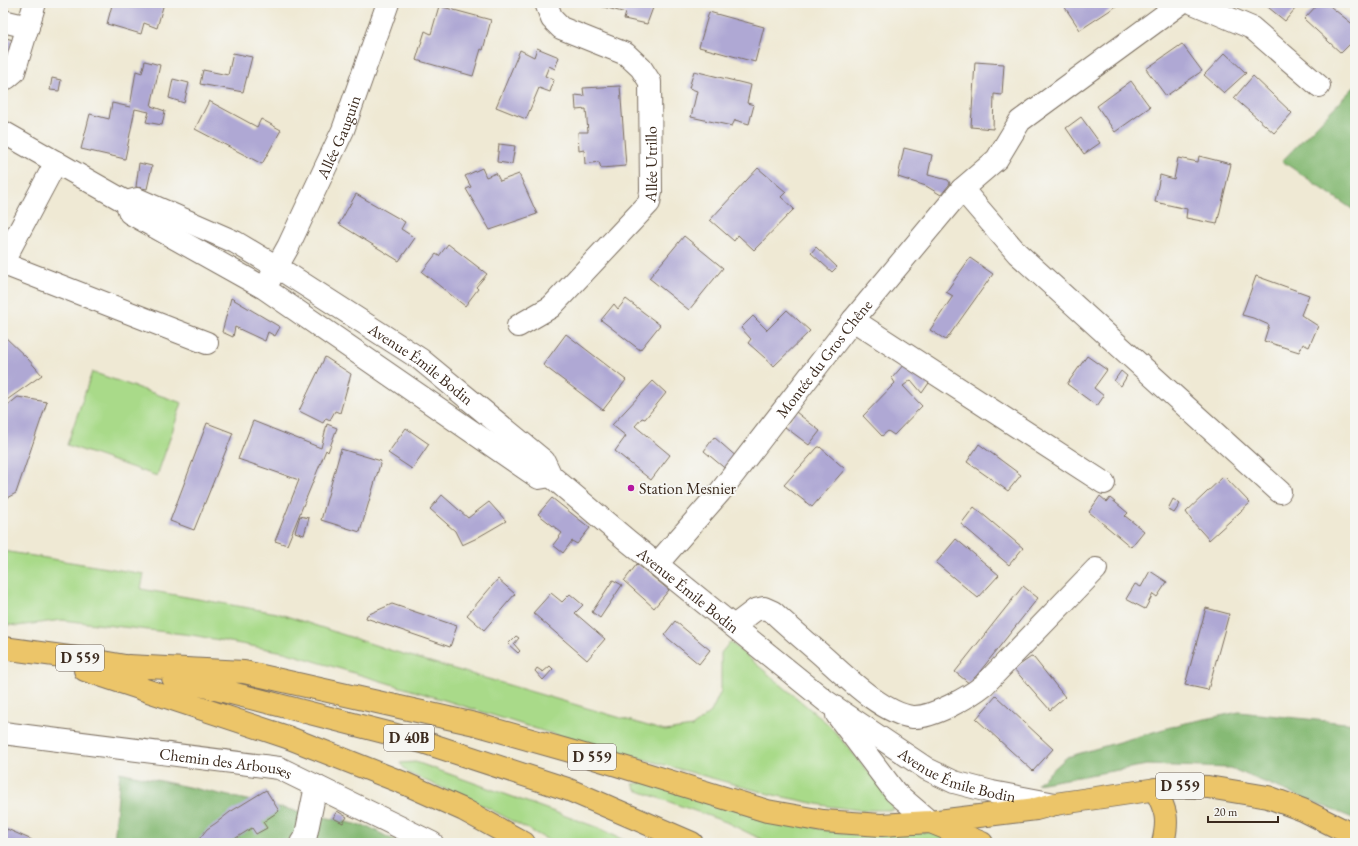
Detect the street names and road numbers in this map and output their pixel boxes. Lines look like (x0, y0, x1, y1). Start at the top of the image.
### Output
street label: Allée Gauguin (311, 92, 366, 183)
street label: Allée Utrillo (639, 126, 662, 205)
street label: Montée du Gros Chêne (771, 295, 877, 422)
street label: Avenue Émile Bodin (363, 318, 478, 410)
street label: Avenue Émile Bodin (632, 542, 744, 638)
road number: D 559 (56, 645, 104, 671)
road number: D 40B (384, 725, 434, 751)
street label: Avenue Émile Bodin (893, 742, 1018, 807)
street label: Chemin des Arbouses (158, 743, 296, 784)
road number: D 559 (568, 744, 616, 770)
road number: D 559 (1156, 773, 1204, 799)

